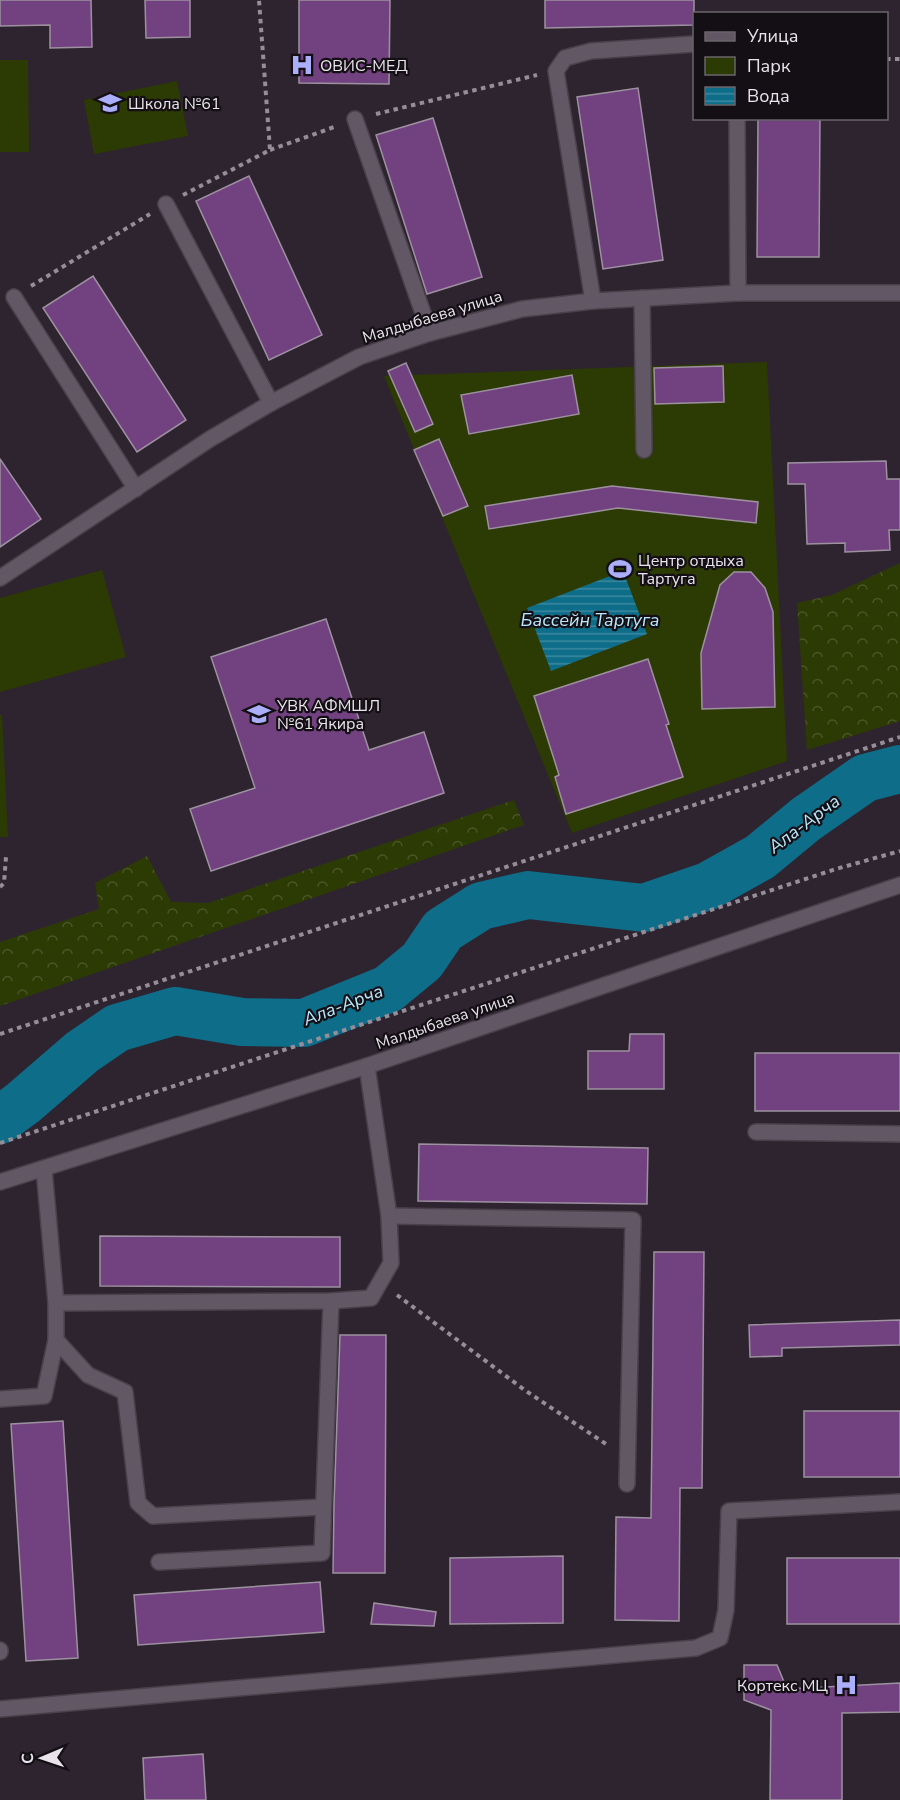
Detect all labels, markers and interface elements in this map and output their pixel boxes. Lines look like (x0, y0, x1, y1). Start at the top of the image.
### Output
legend (693, 12, 888, 120)
text: Улица (746, 24, 798, 48)
hospital icon: ОВИС-МЕД (289, 52, 315, 78)
text: Парк (747, 54, 791, 78)
place label: ОВИС-МЕД (320, 55, 408, 77)
text: Вода (747, 84, 790, 108)
school or university icon: Школа №61 (97, 90, 123, 116)
place label: Школа №61 (128, 93, 221, 115)
street label: Малдыбаева улица (360, 285, 505, 349)
place label: Центр отдыха Тартуга (638, 550, 744, 590)
sports icon: Центр отдыха Тартуга (607, 556, 633, 582)
water label: Бассейн Тартуга (521, 608, 659, 632)
place label: УВК АФМШЛ №61 Якира (276, 695, 380, 735)
school or university icon: УВК АФМШЛ №61 Якира (246, 701, 272, 727)
water label: Ала-Арча (762, 789, 845, 859)
water label: Ала-Арча (299, 979, 386, 1032)
street label: Малдыбаева улица (373, 987, 518, 1055)
hospital icon: Кортекс МЦ (833, 1672, 859, 1698)
place label: Кортекс МЦ (737, 1675, 828, 1697)
north arrow (12, 1728, 72, 1788)
text: С (17, 1753, 39, 1764)

